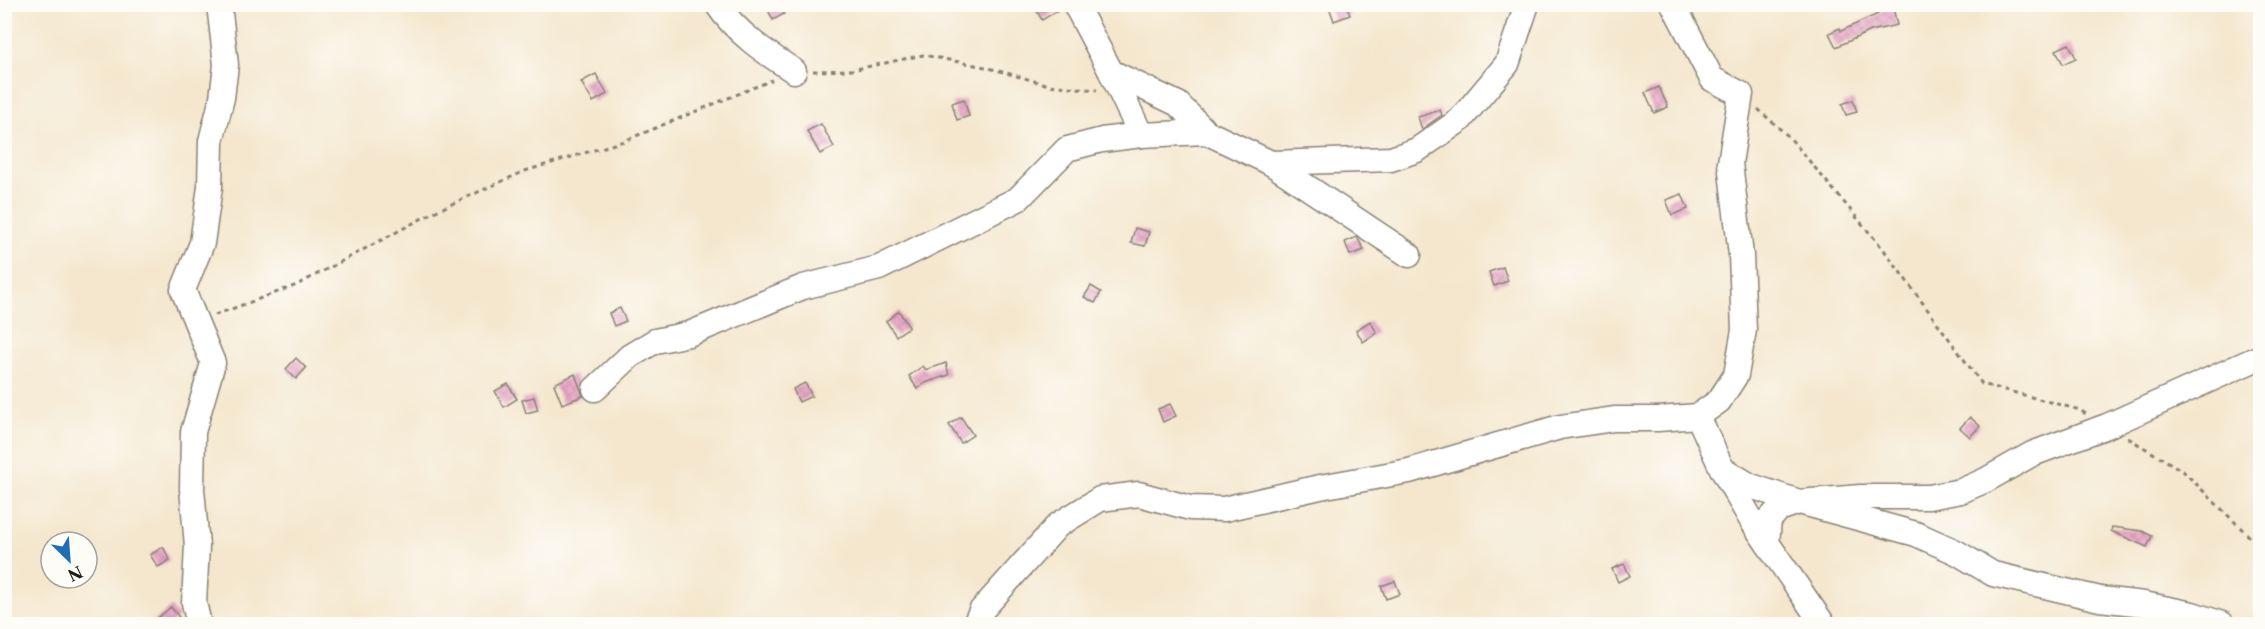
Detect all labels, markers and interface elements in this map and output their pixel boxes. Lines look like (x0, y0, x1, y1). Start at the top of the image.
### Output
north arrow (39, 530, 99, 590)
text: N (65, 562, 86, 586)

